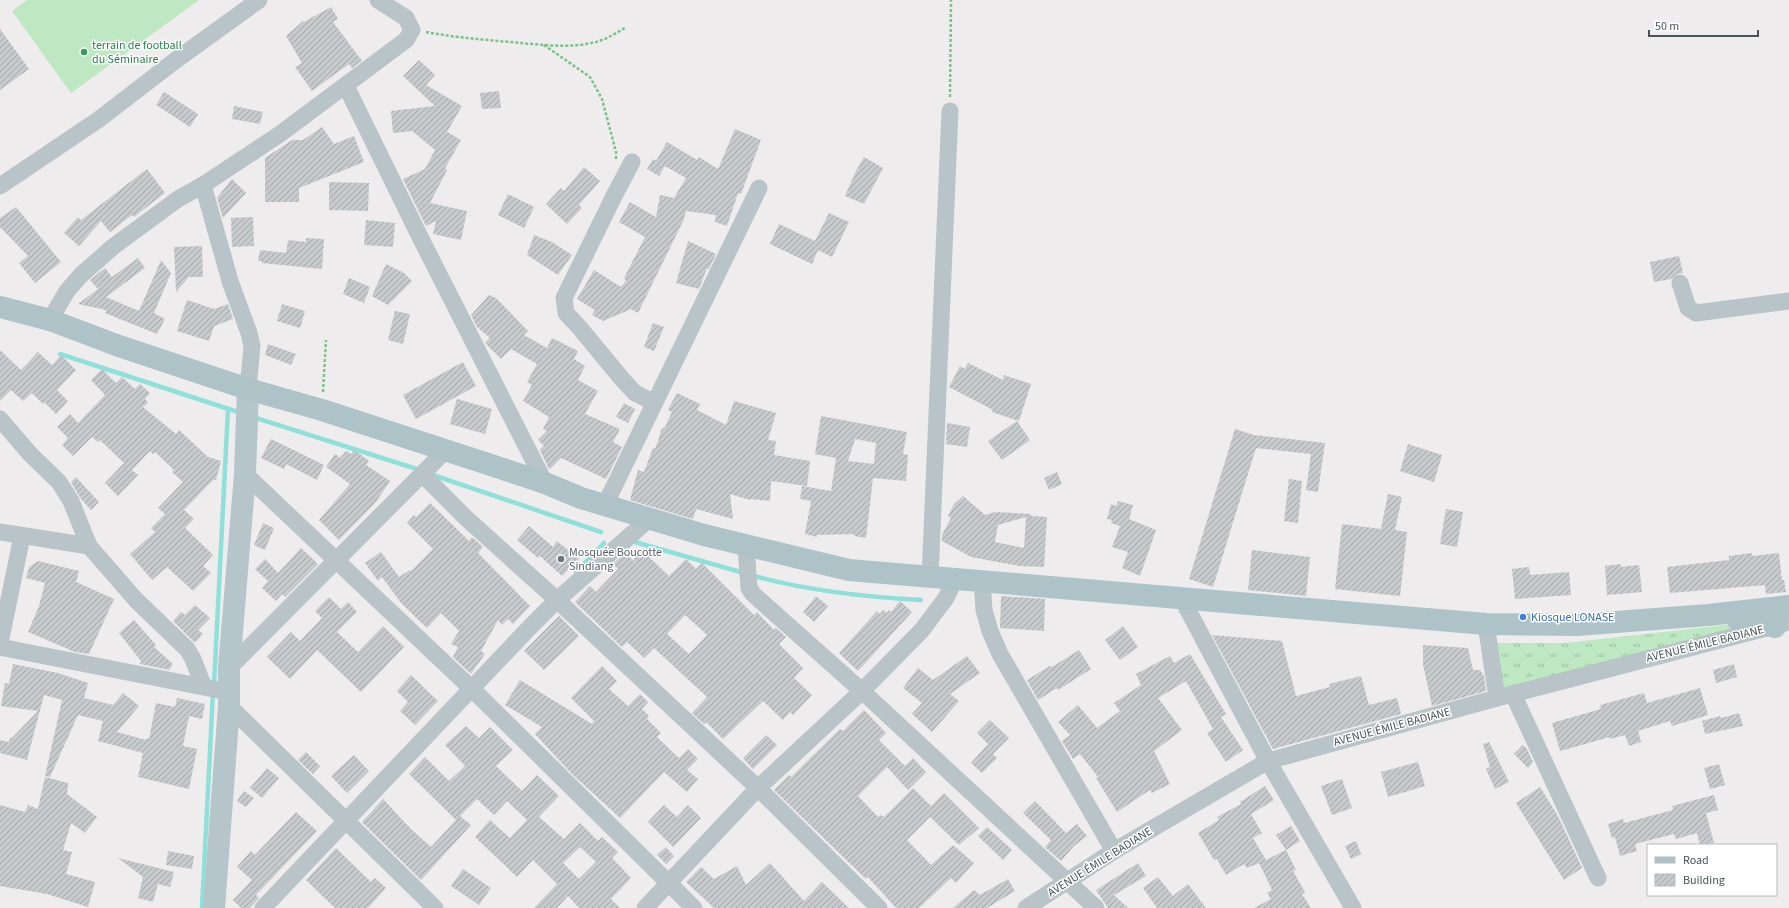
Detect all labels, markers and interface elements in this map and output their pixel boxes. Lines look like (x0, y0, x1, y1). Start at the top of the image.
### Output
scale bar (1649, 12, 1758, 38)
text: 50 m (1655, 18, 1679, 35)
place label: terrain de football du Séminaire (92, 37, 182, 68)
marker: terrain de football du Séminaire (79, 47, 89, 57)
place label: Mosquée Boucotte Sindiang (569, 544, 662, 575)
marker: Mosquée Boucotte Sindiang (556, 554, 566, 564)
place label: Kiosque LONASE (1531, 609, 1614, 626)
marker: Kiosque LONASE (1518, 612, 1528, 622)
street label: AVENUE ÉMILE BADIANE (1644, 621, 1766, 667)
street label: AVENUE ÉMILE BADIANE (1332, 703, 1452, 751)
street label: AVENUE ÉMILE BADIANE (1044, 823, 1156, 901)
legend (1647, 844, 1777, 896)
text: Road (1683, 852, 1709, 869)
text: Building (1683, 872, 1725, 889)

